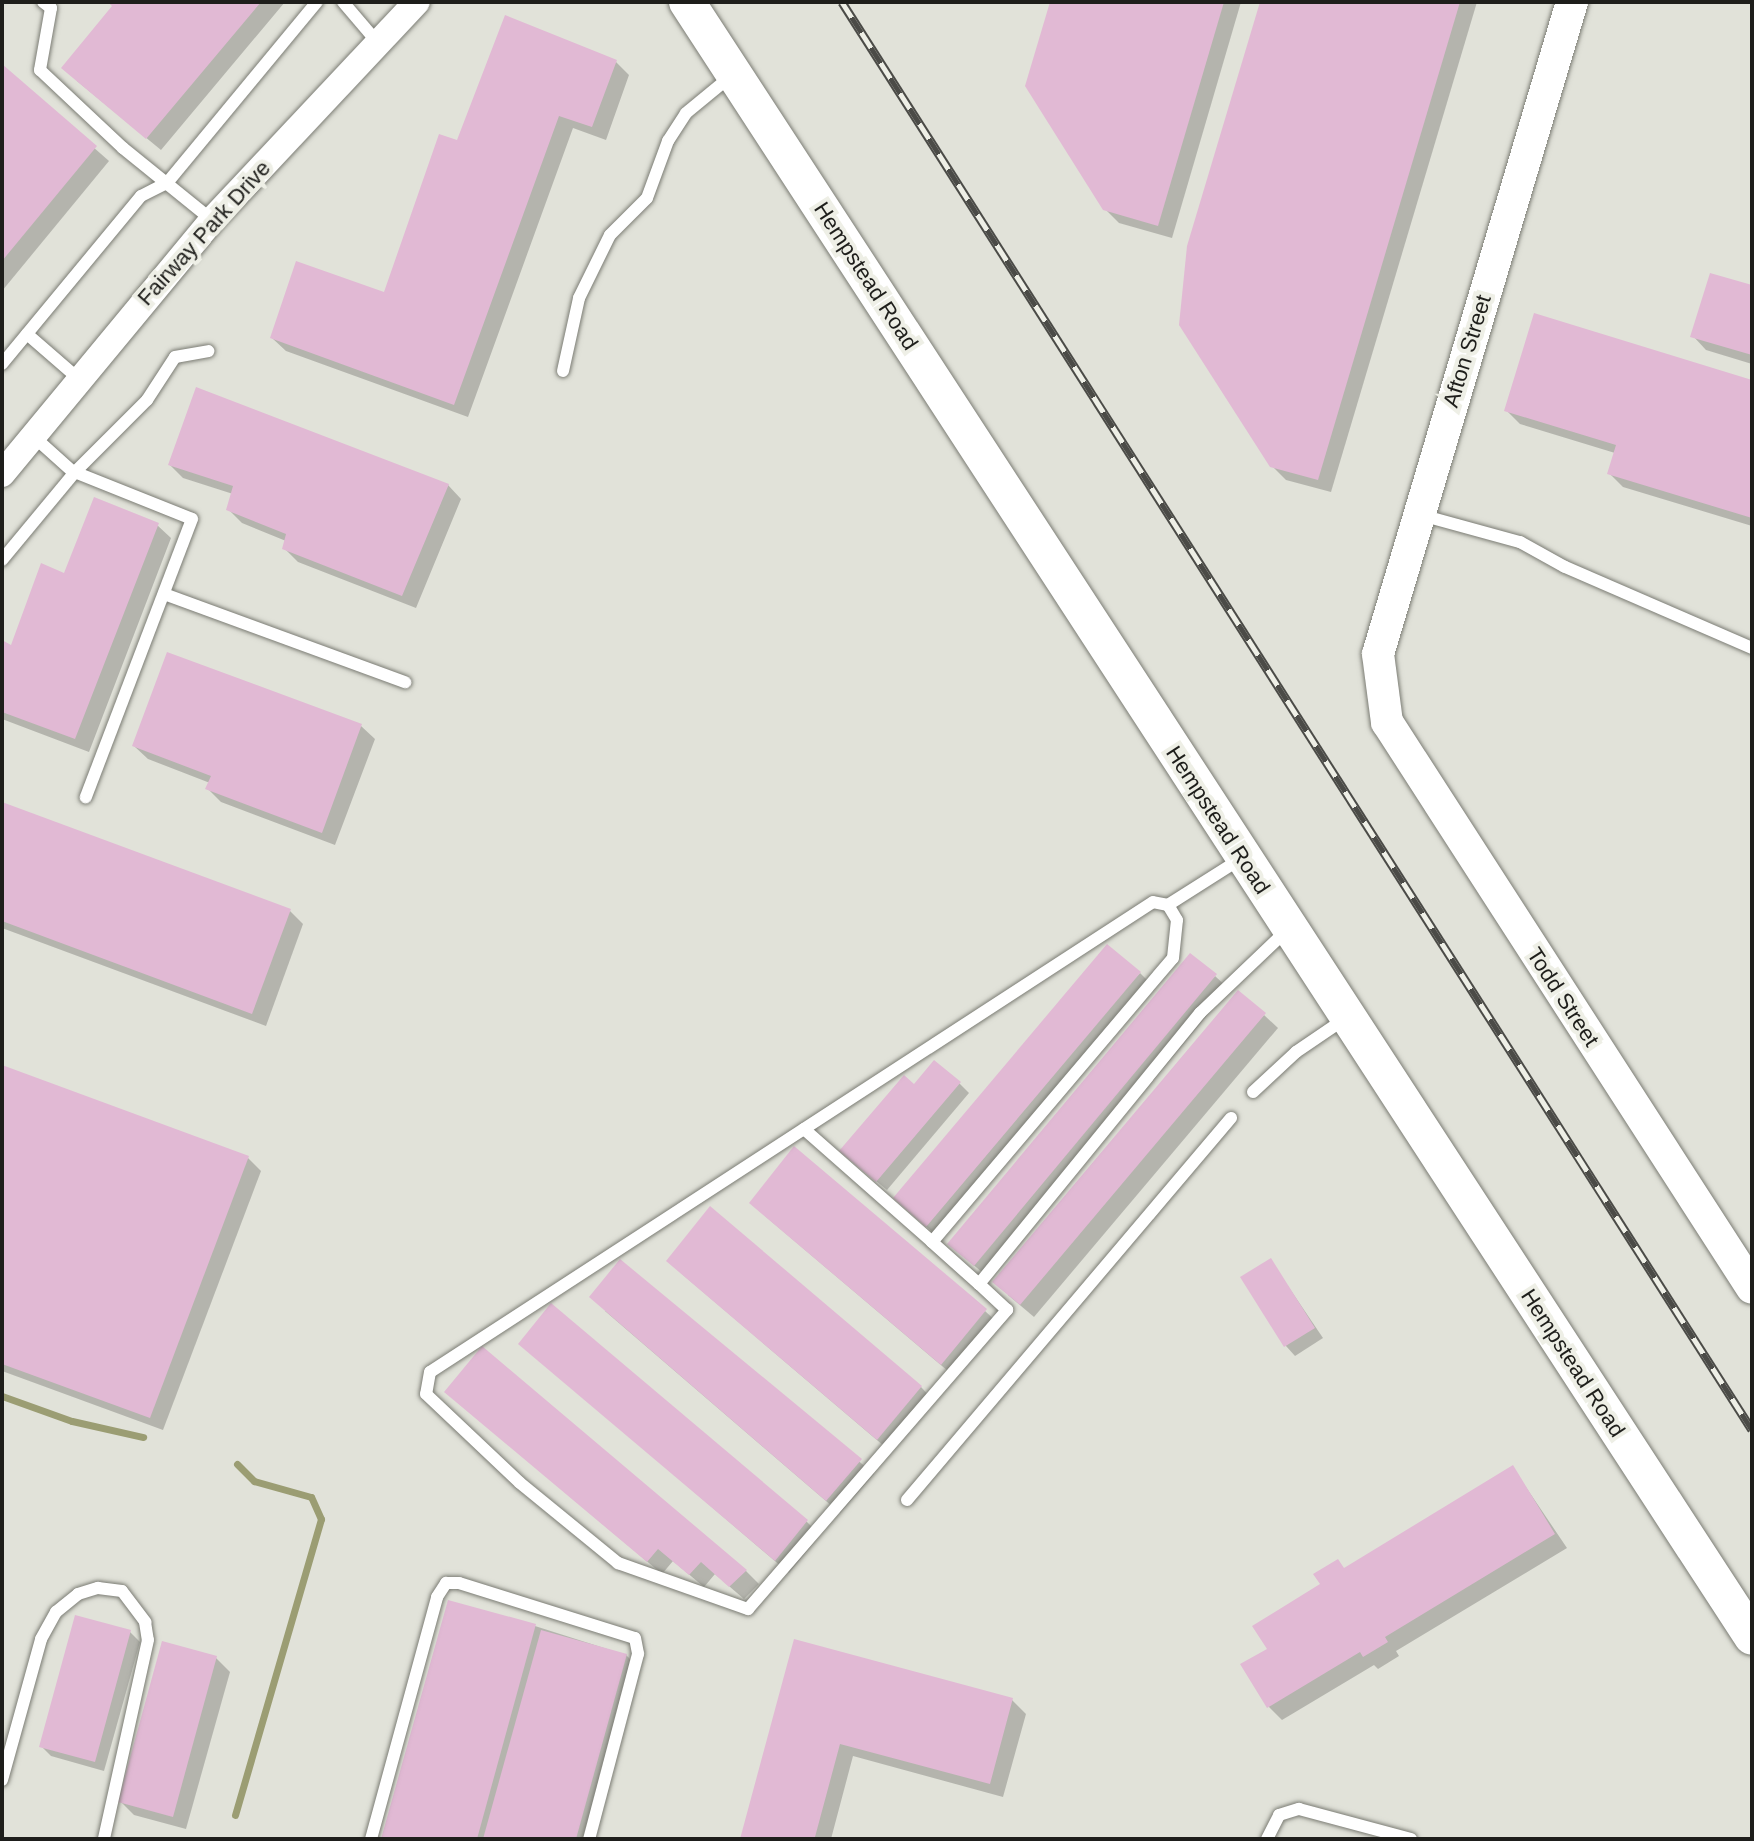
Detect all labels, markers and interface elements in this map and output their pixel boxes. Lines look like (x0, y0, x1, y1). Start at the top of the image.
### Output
street label: Fairway Park Drive (132, 155, 276, 311)
street label: Hempstead Road (808, 197, 924, 355)
street label: Afton Street (1437, 292, 1497, 410)
street label: Hempstead Road (1160, 741, 1276, 899)
street label: Todd Street (1521, 943, 1605, 1051)
street label: Hempstead Road (1515, 1284, 1631, 1442)

